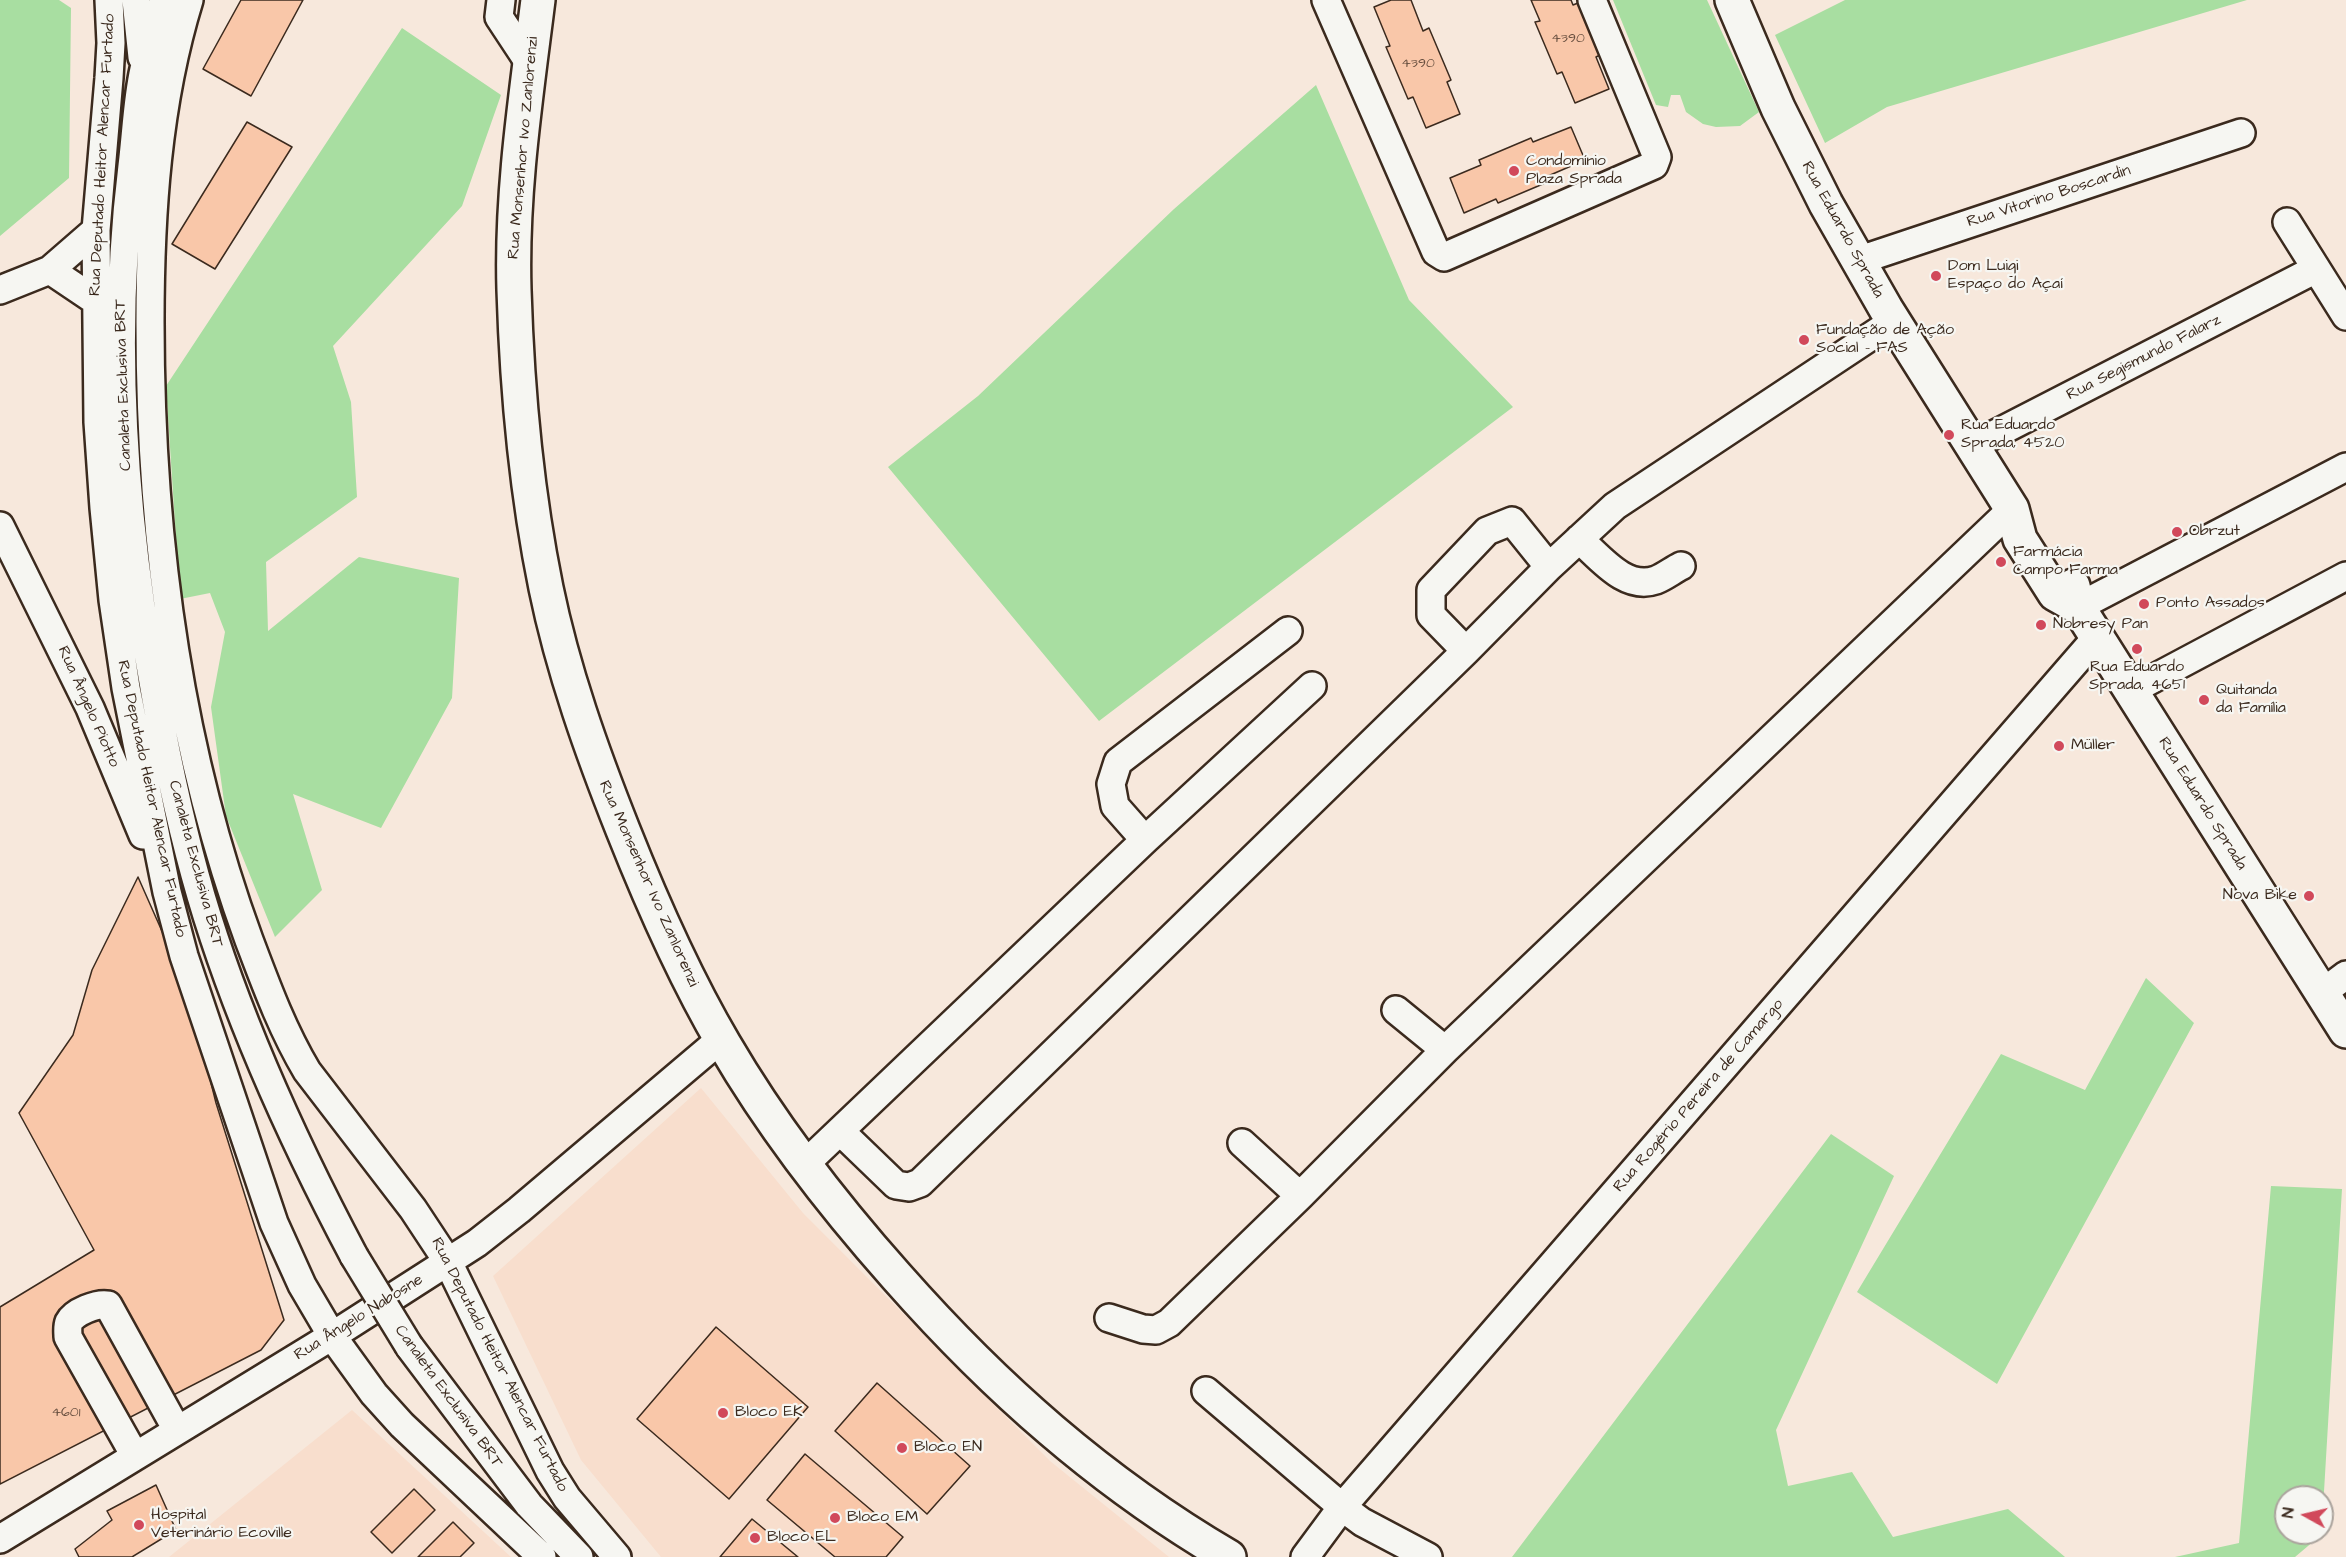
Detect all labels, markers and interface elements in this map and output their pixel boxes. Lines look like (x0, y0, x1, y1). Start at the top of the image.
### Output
street label: Rua Deputado Heitor Alencar Furtado (86, 13, 120, 297)
house number: 4390 (1551, 31, 1585, 47)
street label: Rua Monsenhor Ivo Zanlorenzi (505, 36, 543, 260)
house number: 4390 (1401, 56, 1435, 72)
place label: Condomínio Plaza Sprada (1526, 152, 1622, 190)
street label: Rua Eduardo Sprada (1797, 158, 1887, 302)
street label: Rua Vitorino Boscardin (1965, 161, 2133, 233)
marker: Condomínio Plaza Sprada (1507, 164, 1521, 178)
place label: Dom Luigi Espaço do Açaí (1948, 257, 2063, 295)
marker: Dom Luigi Espaço do Açaí (1929, 269, 1943, 283)
street label: Canaleta Exclusiva BRT (111, 299, 137, 471)
street label: Rua Segismundo Falarz (2064, 311, 2224, 405)
place label: Fundação de Ação Social - FAS (1816, 321, 1954, 359)
marker: Fundação de Ação Social - FAS (1797, 333, 1811, 347)
place label: Rua Eduardo Sprada, 4520 (1961, 416, 2064, 454)
marker: Rua Eduardo Sprada, 4520 (1942, 428, 1956, 442)
place label: Obrzut (2189, 522, 2240, 542)
marker: Obrzut (2170, 525, 2184, 539)
place label: Farmácia Campo Farma (2013, 543, 2118, 581)
marker: Farmácia Campo Farma (1994, 555, 2008, 569)
place label: Ponto Assados (2156, 594, 2265, 614)
marker: Ponto Assados (2137, 597, 2151, 611)
place label: Nobresy Pan (2053, 615, 2148, 635)
marker: Nobresy Pan (2034, 618, 2048, 632)
marker: Rua Eduardo Sprada, 4651 (2130, 642, 2144, 656)
street label: Rua Ângelo Piotto (53, 643, 123, 771)
place label: Rua Eduardo Sprada, 4651 (2089, 658, 2185, 696)
street label: Rua Deputado Heitor Alencar Furtado (112, 659, 190, 939)
place label: Quitanda da Família (2216, 681, 2286, 719)
marker: Quitanda da Família (2197, 693, 2211, 707)
street label: Rua Eduardo Sprada (2153, 734, 2251, 874)
place label: Müller (2071, 736, 2115, 756)
marker: Müller (2052, 739, 2066, 753)
street label: Rua Monsenhor Ivo Zanlorenzi (594, 778, 702, 990)
street label: Canaleta Exclusiva BRT (164, 779, 226, 949)
place label: Nova Bike (2223, 886, 2297, 906)
marker: Nova Bike (2302, 889, 2316, 903)
street label: Rua Rogério Pereira de Camargo (1610, 996, 1788, 1196)
street label: Rua Deputado Heitor Alencar Furtado (426, 1235, 572, 1495)
street label: Rua Ângelo Nabosne (291, 1271, 427, 1365)
street label: Canaleta Exclusiva BRT (390, 1322, 506, 1472)
place label: Bloco EK (735, 1403, 803, 1423)
house number: 4601 (52, 1405, 80, 1421)
marker: Bloco EK (716, 1406, 730, 1420)
place label: Bloco EN (914, 1438, 982, 1458)
marker: Bloco EN (895, 1441, 909, 1455)
north arrow (2274, 1485, 2334, 1545)
place label: Hospital Veterinário Ecoville (151, 1506, 292, 1544)
text: N (2277, 1506, 2300, 1519)
place label: Bloco EM (847, 1508, 918, 1528)
marker: Bloco EM (828, 1511, 842, 1525)
marker: Hospital Veterinário Ecoville (132, 1518, 146, 1532)
place label: Bloco EL (767, 1528, 836, 1548)
marker: Bloco EL (748, 1531, 762, 1545)

